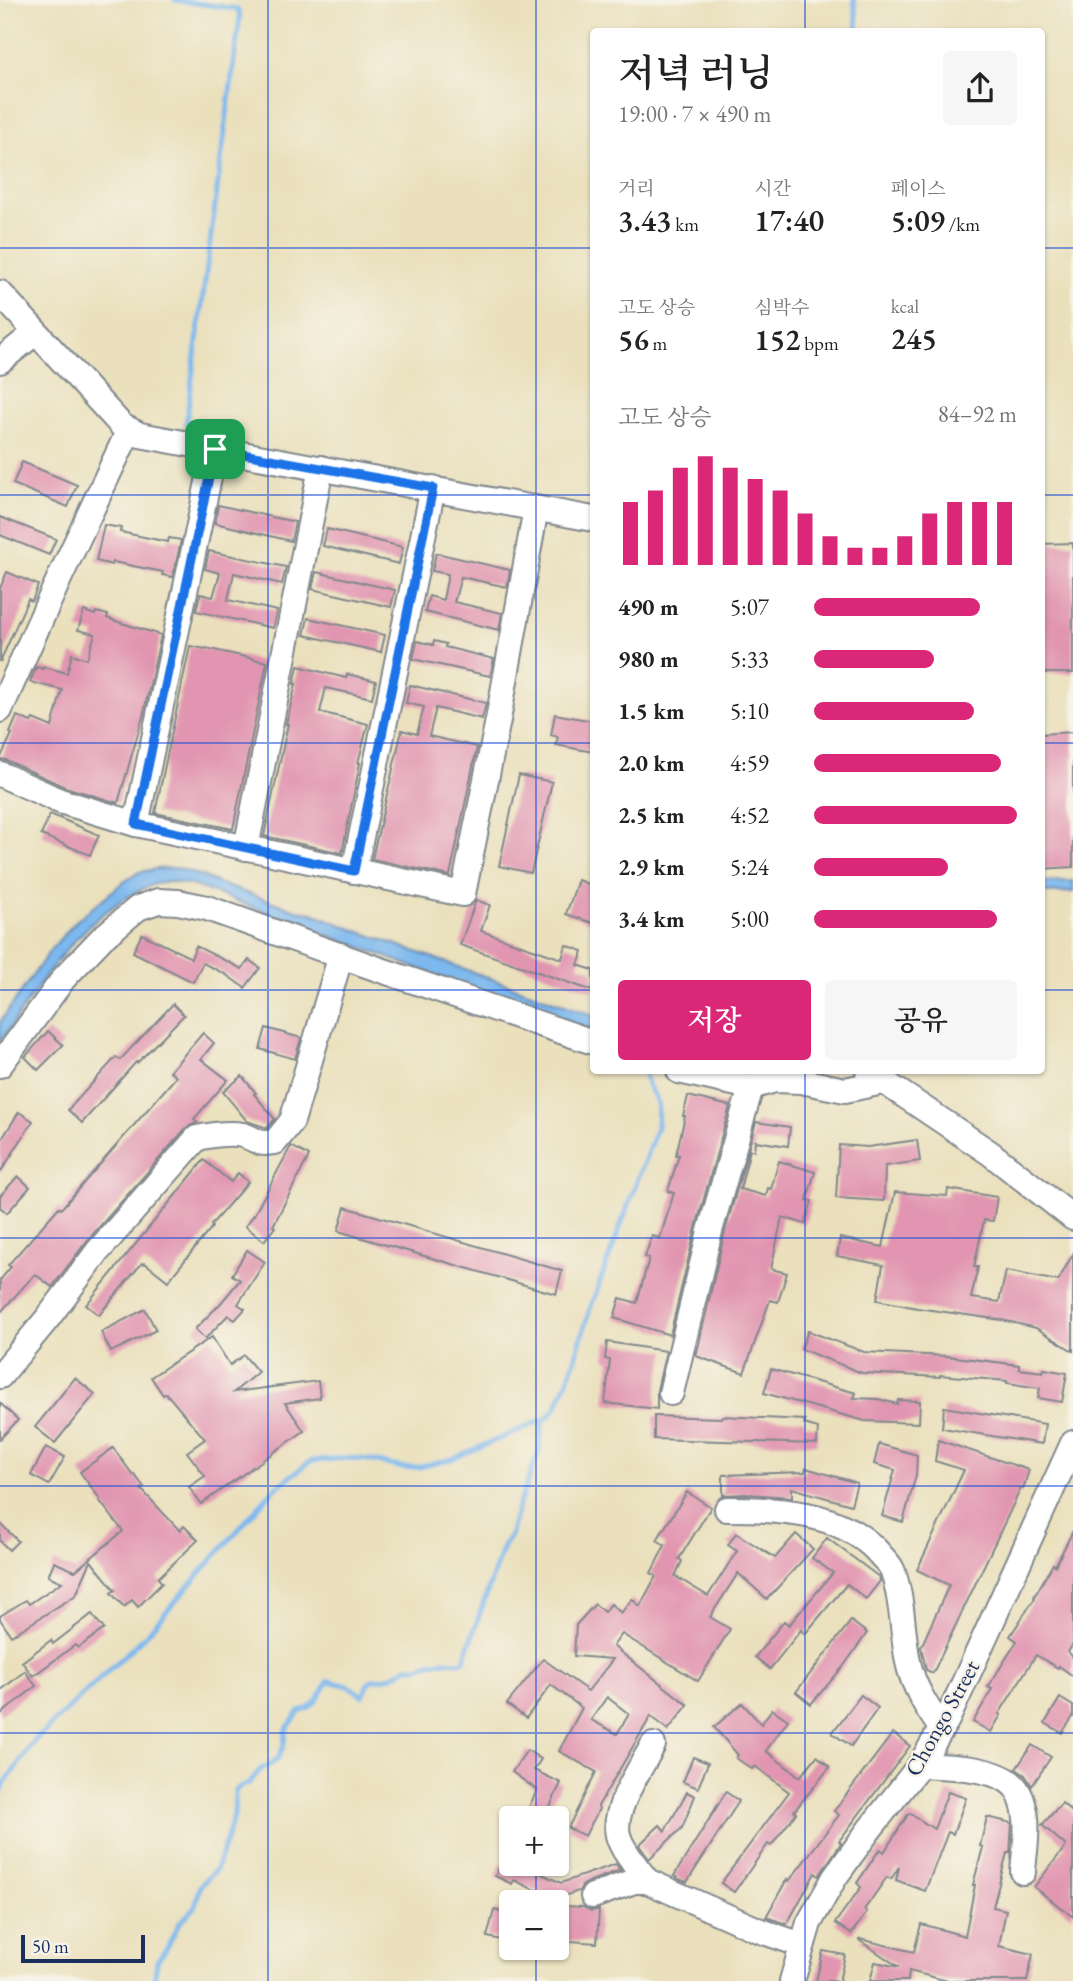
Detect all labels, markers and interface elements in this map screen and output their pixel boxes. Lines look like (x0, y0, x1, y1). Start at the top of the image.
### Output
text: 저녁 러닝 (618, 48, 773, 97)
button: share (943, 51, 1017, 125)
text: 19:00 · 7 × 490 m (618, 99, 771, 129)
text: 거리 (618, 176, 655, 201)
text: 시간 (754, 176, 791, 201)
text: 페이스 (891, 176, 946, 201)
text: 3.43 (618, 201, 671, 240)
text: 17:40 (754, 201, 824, 240)
text: 5:09 (891, 201, 945, 240)
text: km (671, 212, 699, 237)
text: /km (945, 212, 980, 237)
text: kcal (891, 294, 919, 319)
text: 고도 상승 (618, 295, 695, 320)
text: 심박수 (754, 295, 809, 320)
text: 245 (891, 319, 937, 358)
text: 56 (618, 320, 649, 359)
text: 152 (754, 320, 801, 359)
text: m (649, 331, 667, 356)
text: bpm (801, 331, 839, 356)
text: 84–92 m (938, 399, 1017, 429)
text: 고도 상승 (618, 402, 711, 432)
pin (185, 419, 245, 479)
icon: arrive (196, 430, 234, 468)
text: 490 m (618, 592, 679, 622)
text: 5:07 (730, 592, 769, 622)
text: 980 m (618, 644, 679, 674)
text: 5:33 (730, 644, 769, 674)
text: 1.5 km (618, 696, 685, 726)
text: 5:10 (730, 696, 769, 726)
text: 2.0 km (618, 748, 685, 778)
text: 4:59 (730, 748, 769, 778)
text: 2.5 km (618, 800, 685, 830)
text: 4:52 (730, 800, 769, 830)
text: 2.9 km (618, 852, 685, 882)
text: 5:24 (730, 852, 769, 882)
text: 3.4 km (618, 904, 685, 934)
text: 5:00 (730, 904, 769, 934)
button: 저장 (618, 980, 811, 1060)
button: 공유 (825, 980, 1017, 1060)
street label: Chongo Street (898, 1654, 987, 1781)
map controls (499, 1806, 569, 1960)
button: + (499, 1806, 569, 1876)
button: − (499, 1890, 569, 1960)
scale bar (21, 1932, 145, 1964)
text: 50 m (32, 1934, 69, 1959)

